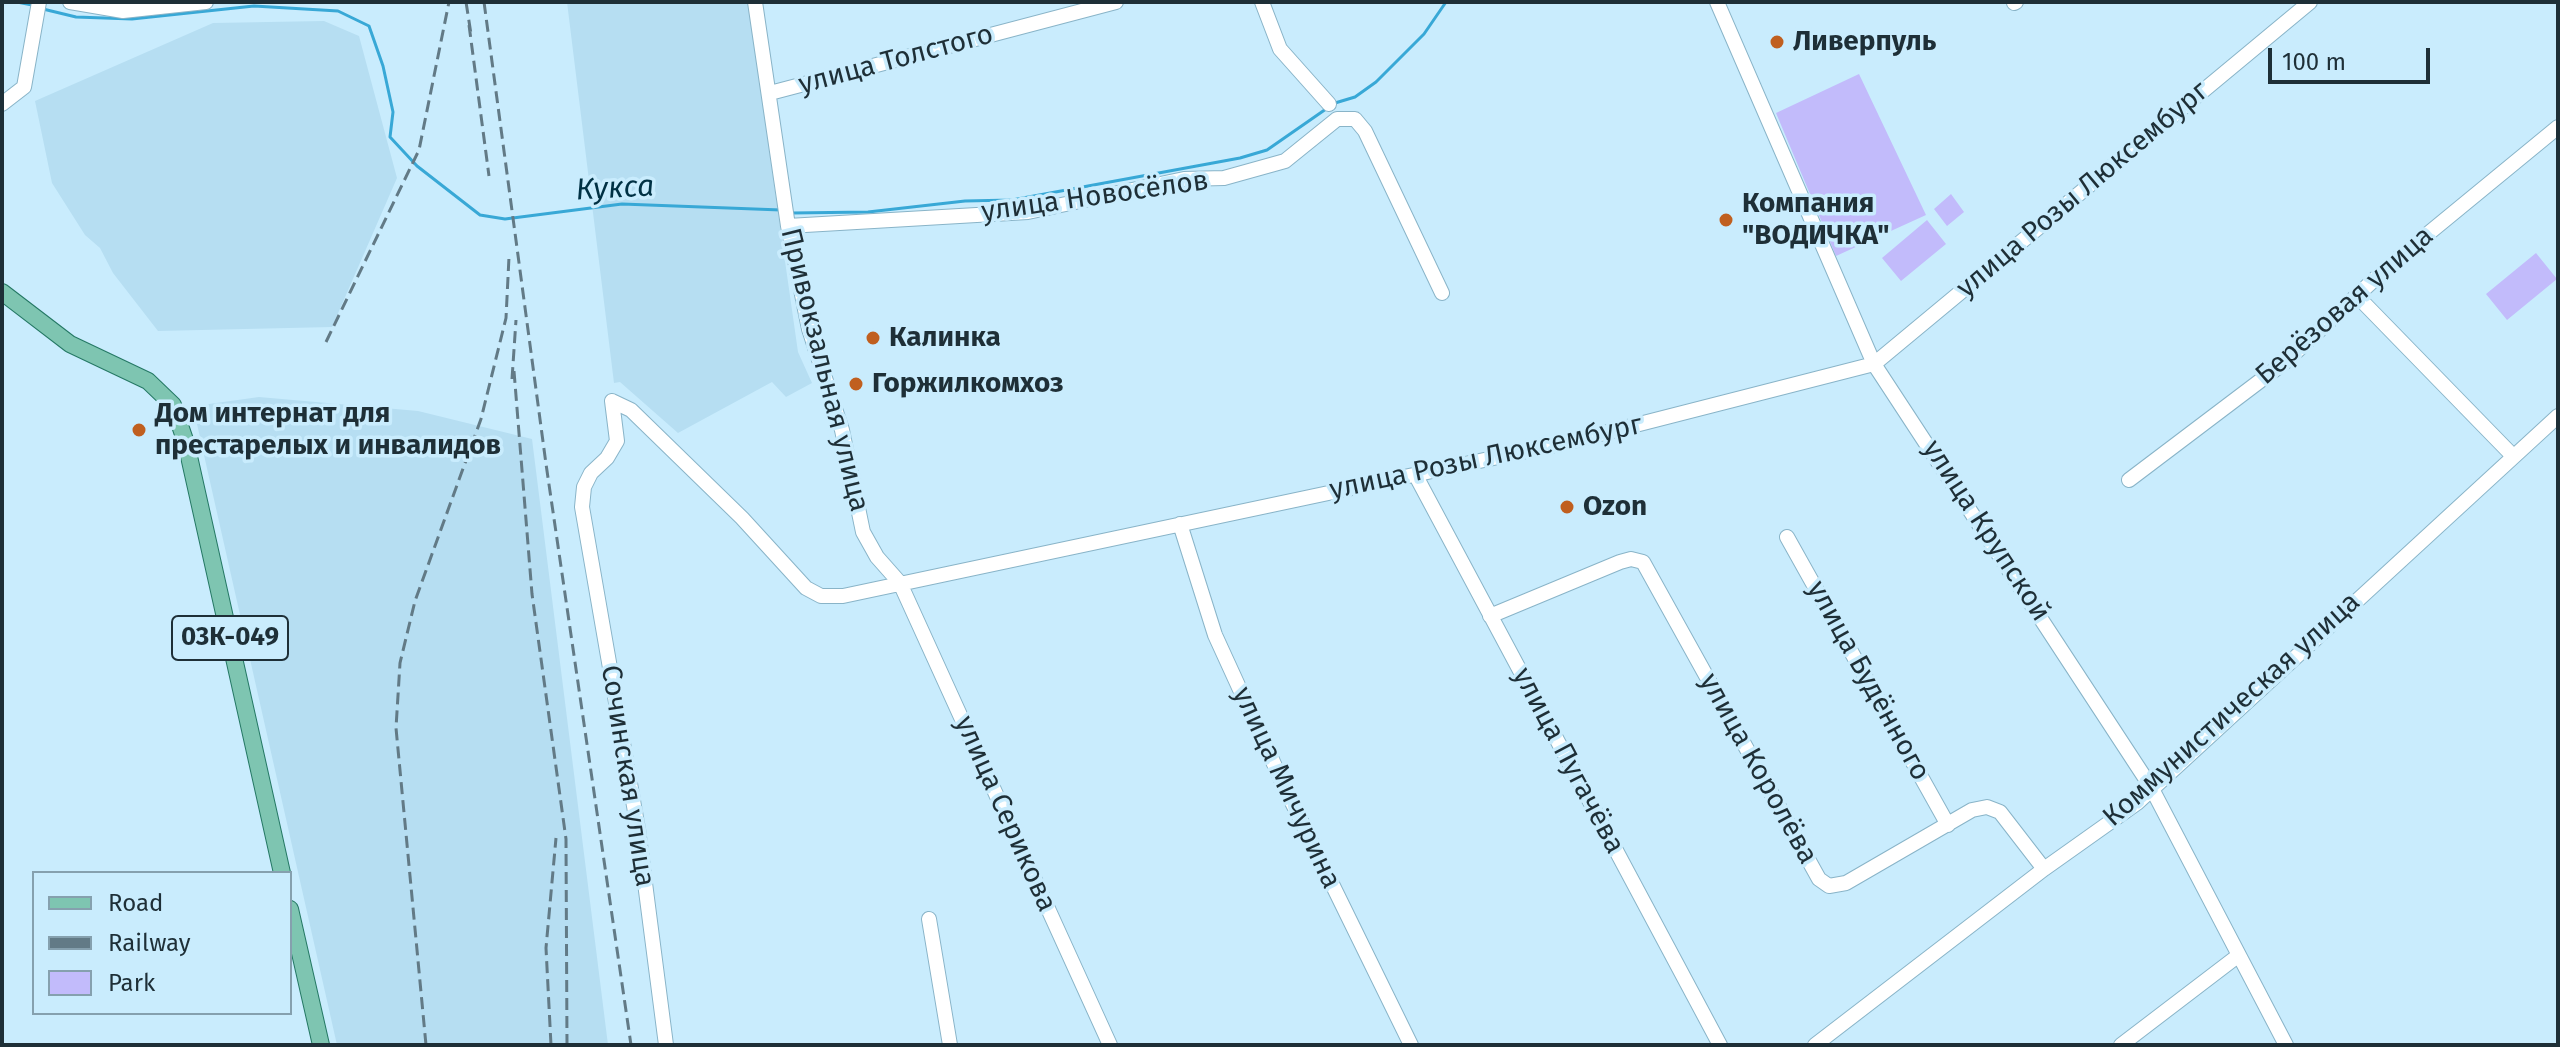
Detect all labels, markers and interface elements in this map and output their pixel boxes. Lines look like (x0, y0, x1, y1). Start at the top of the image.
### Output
street label: улица Толстого (795, 18, 997, 102)
place label: Ливерпуль (1793, 25, 1936, 59)
scale bar (2272, 32, 2434, 82)
marker: Ливерпуль (1768, 33, 1786, 51)
text: 100 m (2282, 48, 2346, 76)
street label: улица Розы Люксембург (1950, 75, 2216, 305)
street label: улица Новосёлов (979, 164, 1211, 230)
water label: Кукса (575, 169, 655, 209)
place label: Компания "ВОДИЧКА" (1742, 187, 1890, 253)
marker: Компания "ВОДИЧКА" (1717, 211, 1735, 229)
street label: Берёзовая улица (2249, 220, 2441, 392)
street label: Привокзальная улица (772, 225, 876, 515)
place label: Калинка (889, 321, 1001, 355)
marker: Калинка (864, 329, 882, 347)
place label: Горжилкомхоз (872, 367, 1064, 401)
marker: Горжилкомхоз (847, 375, 865, 393)
place label: Дом интернат для престарелых и инвалидов (155, 397, 501, 463)
street label: улица Розы Люксембург (1327, 408, 1645, 508)
marker: Дом интернат для престарелых и инвалидов (130, 421, 148, 439)
street label: улица Крупской (1915, 434, 2057, 628)
place label: Ozon (1583, 490, 1647, 524)
marker: Ozon (1558, 498, 1576, 516)
street label: улица Будённого (1799, 575, 1937, 787)
street label: Коммунистическая улица (2097, 586, 2367, 834)
road number: 03К-049 (172, 616, 288, 660)
street label: улица Пугачёва (1505, 662, 1631, 860)
street label: Сочинская улица (593, 663, 661, 889)
street label: улица Королёва (1692, 668, 1824, 870)
street label: улица Мичурина (1225, 682, 1347, 894)
street label: улица Серикова (947, 711, 1063, 917)
legend (32, 871, 292, 1015)
text: Road (108, 889, 163, 917)
text: Railway (108, 929, 191, 957)
text: Park (108, 969, 155, 997)

